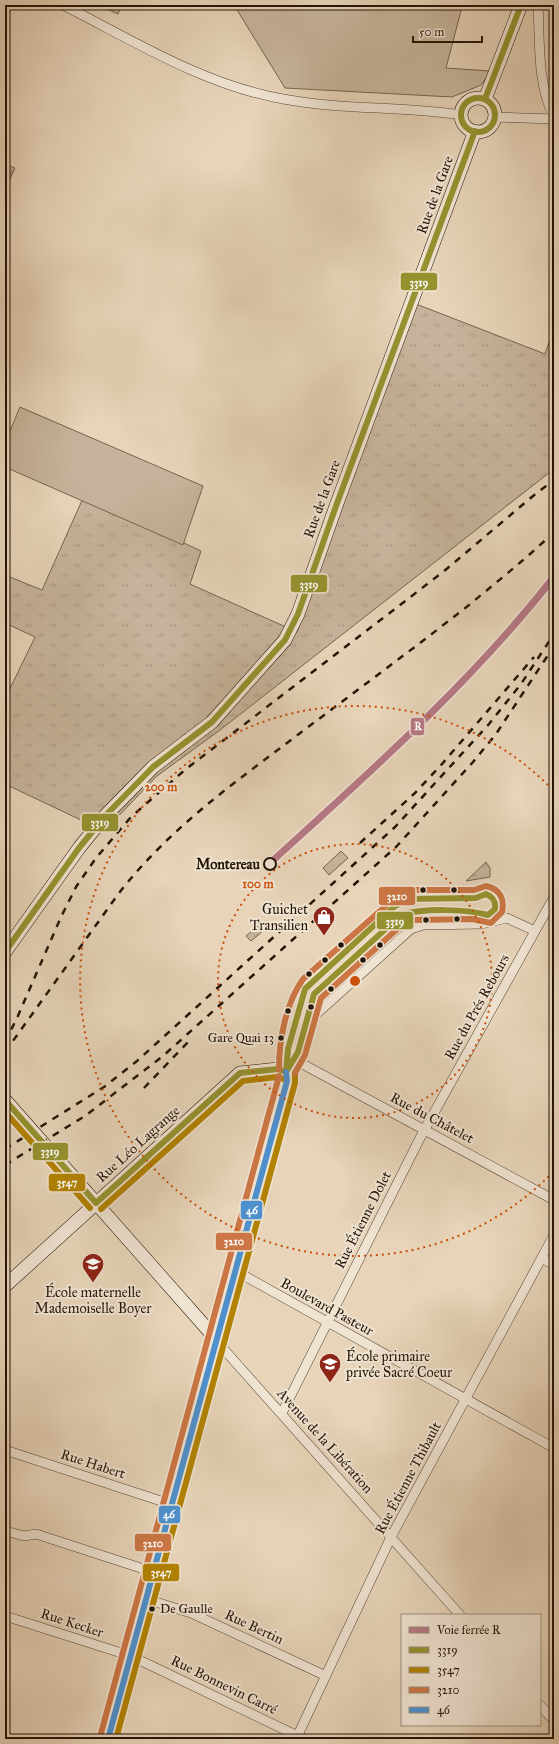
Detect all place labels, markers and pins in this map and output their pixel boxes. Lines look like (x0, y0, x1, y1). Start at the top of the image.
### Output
place label: Montereau (196, 856, 261, 873)
marker: Montereau (263, 857, 277, 871)
unlabelled marker (418, 885, 428, 895)
unlabelled marker (449, 885, 459, 895)
place label: Guichet Transilien (250, 901, 308, 934)
shop icon: Guichet Transilien (311, 904, 337, 937)
unlabelled marker (452, 914, 462, 924)
unlabelled marker (421, 915, 431, 925)
unlabelled marker (336, 940, 346, 950)
unlabelled marker (375, 940, 385, 950)
unlabelled marker (320, 955, 330, 965)
unlabelled marker (358, 955, 368, 965)
unlabelled marker (304, 969, 314, 979)
centre of rings (348, 974, 362, 988)
unlabelled marker (326, 984, 336, 994)
unlabelled marker (306, 1002, 316, 1012)
unlabelled marker (283, 1006, 293, 1016)
place label: Gare Quai 13 (208, 1030, 274, 1046)
marker: Gare Quai 13 (276, 1033, 286, 1043)
school or university icon: École maternelle Mademoiselle Boyer (80, 1251, 106, 1284)
place label: École maternelle Mademoiselle Boyer (34, 1282, 152, 1317)
place label: École primaire privée Sacré Coeur (345, 1346, 453, 1381)
school or university icon: École primaire privée Sacré Coeur (317, 1351, 343, 1384)
place label: De Gaulle (160, 1601, 213, 1617)
marker: De Gaulle (147, 1604, 157, 1614)

